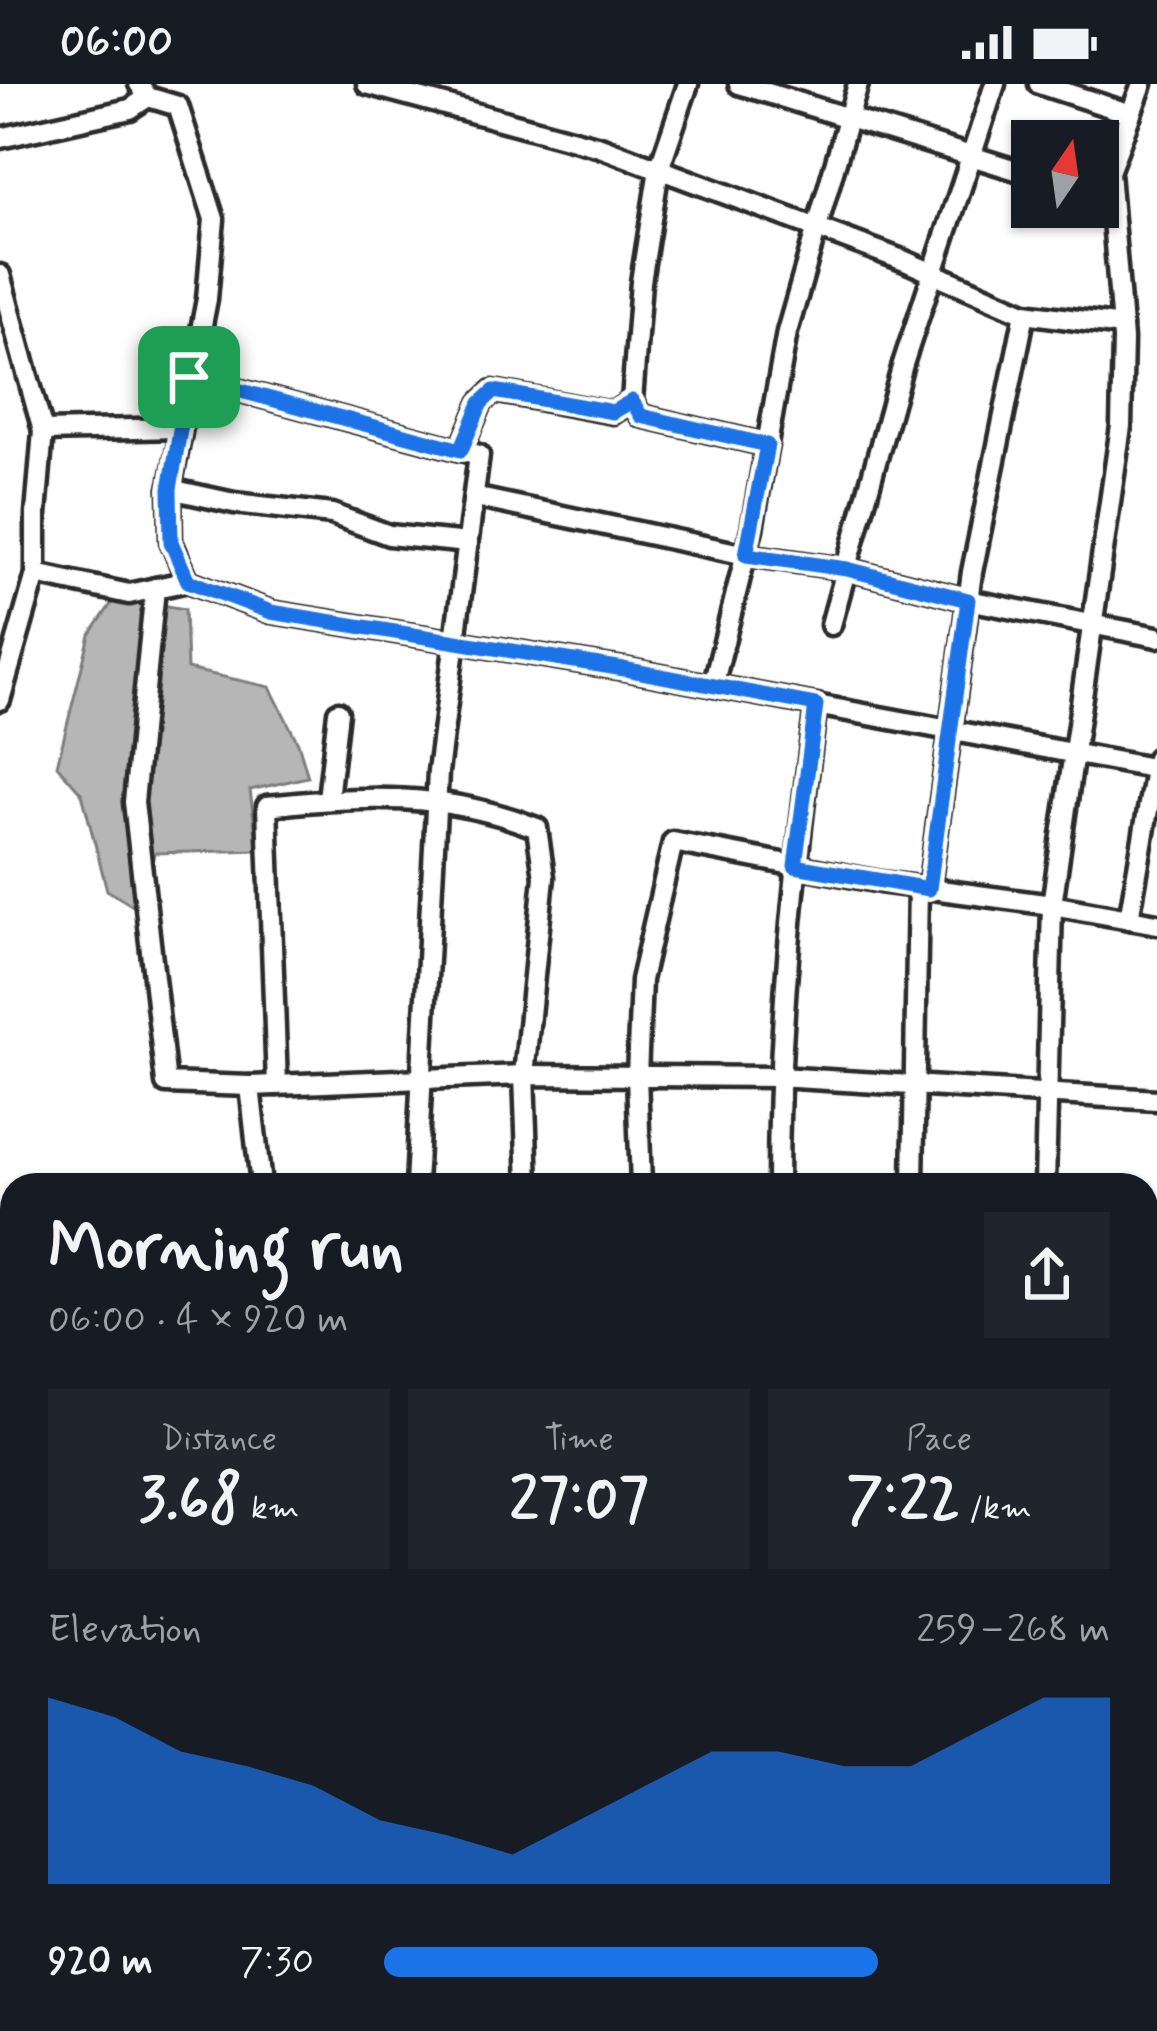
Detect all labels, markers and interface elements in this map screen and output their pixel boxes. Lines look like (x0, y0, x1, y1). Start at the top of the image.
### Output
text: 06:00 (60, 13, 173, 72)
north arrow (1011, 120, 1119, 228)
map controls (1011, 120, 1119, 228)
pin (138, 326, 240, 428)
icon: arrive (156, 344, 222, 410)
text: Morning run (48, 1207, 404, 1293)
button: share (984, 1212, 1110, 1338)
text: 06:00 · 4 × 920 m (48, 1295, 348, 1346)
text: Distance (161, 1418, 277, 1462)
text: Time (544, 1418, 614, 1462)
text: Pace (906, 1418, 972, 1462)
text: 3.68 (139, 1462, 242, 1541)
text: 27:07 (509, 1462, 649, 1541)
text: 7:22 (847, 1462, 960, 1541)
text: km (242, 1487, 299, 1531)
text: /km (960, 1487, 1031, 1531)
text: Elevation (48, 1605, 202, 1656)
text: 259–268 m (916, 1605, 1110, 1656)
text: 920 m (48, 1937, 153, 1988)
text: 7:30 (240, 1937, 314, 1988)

